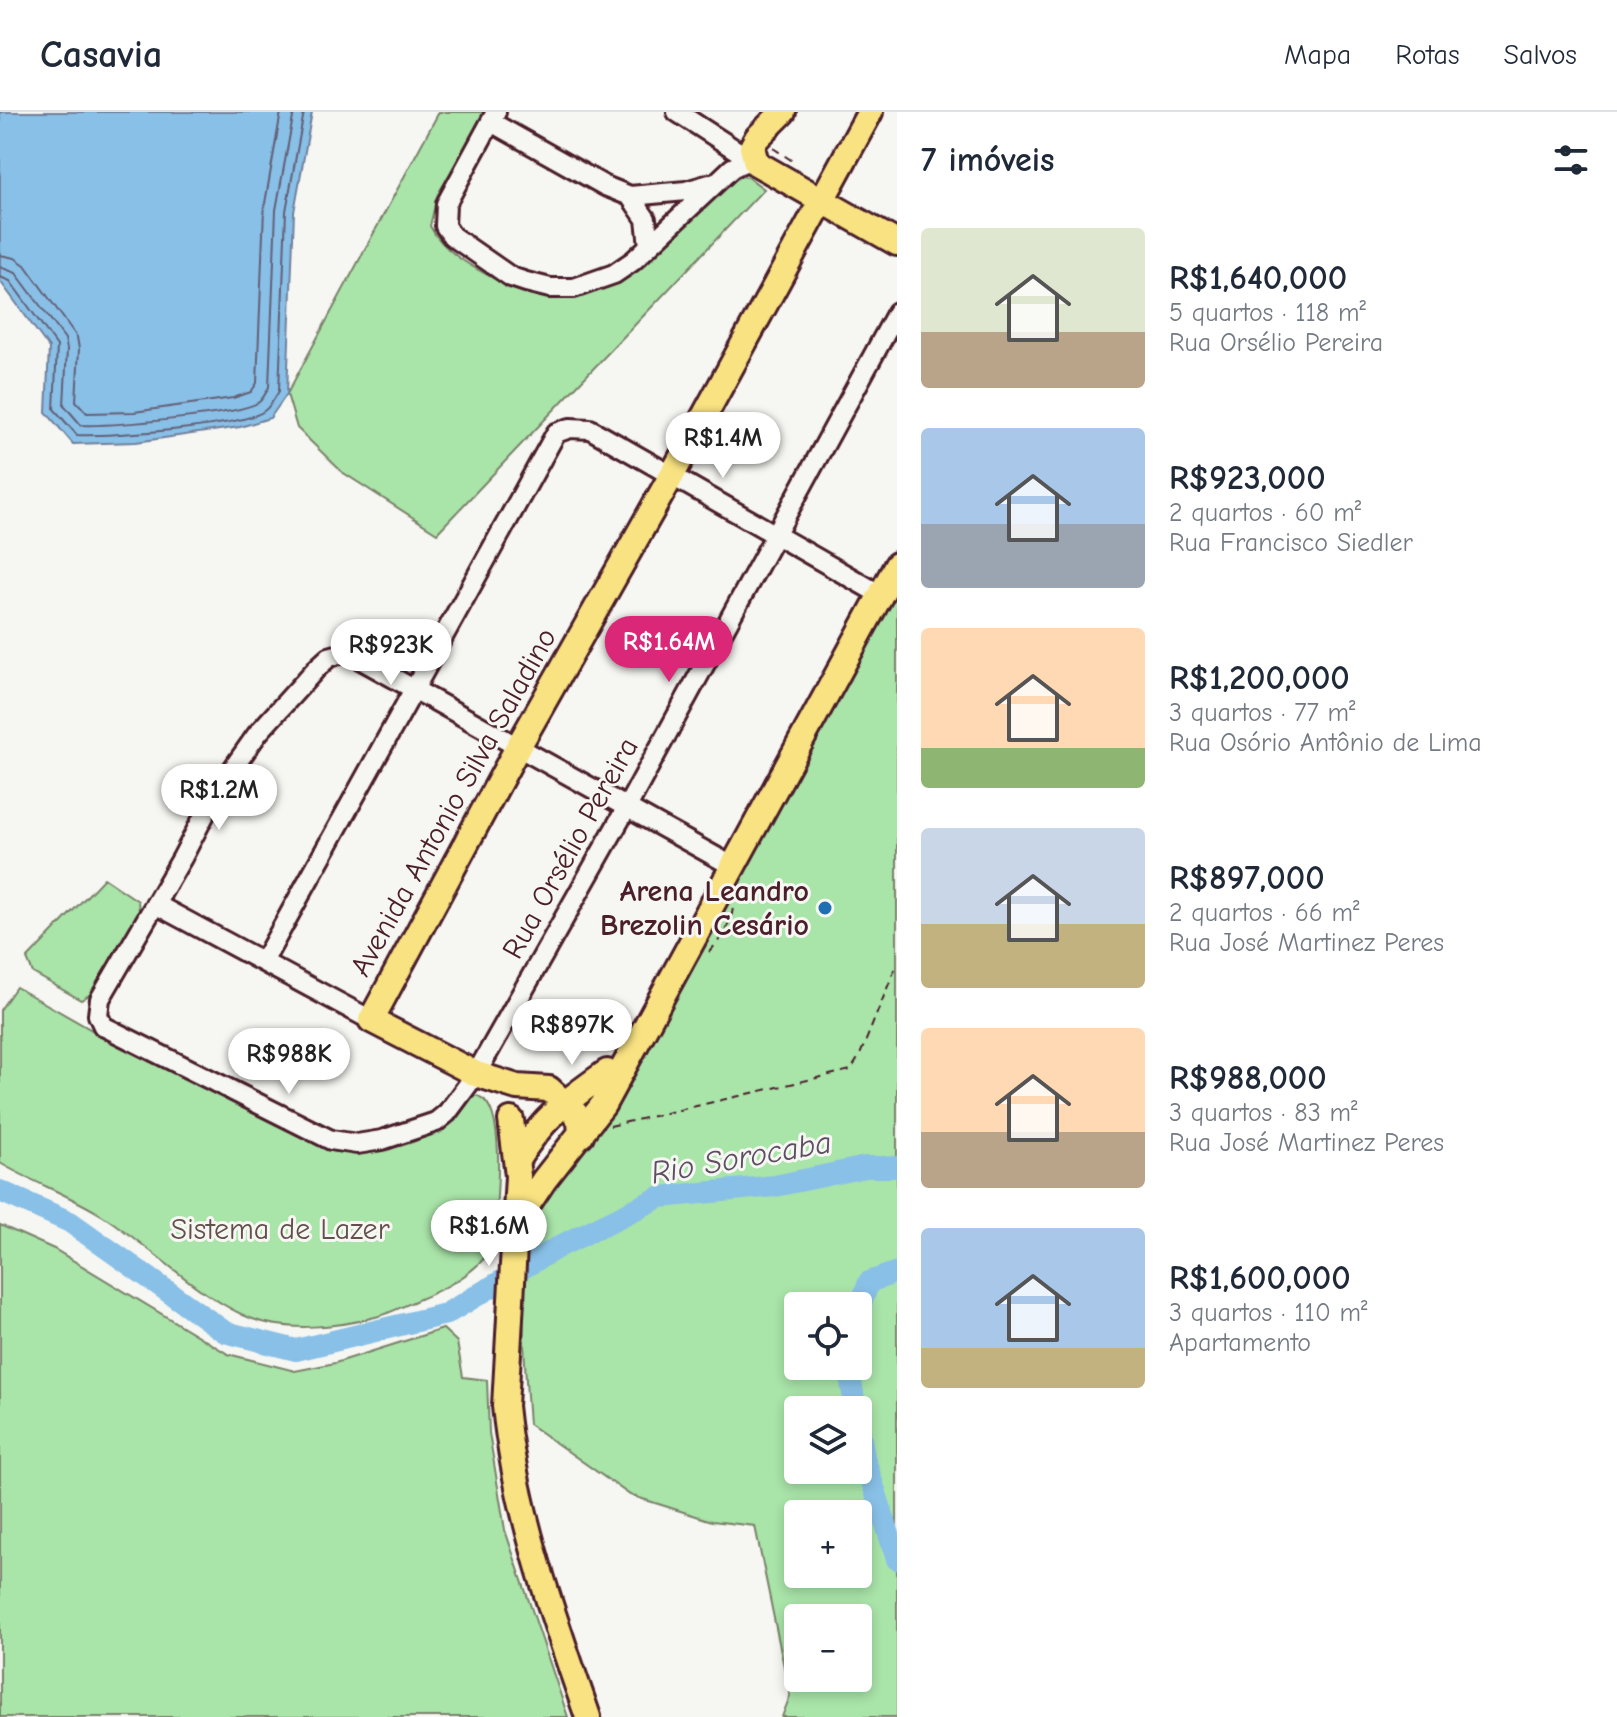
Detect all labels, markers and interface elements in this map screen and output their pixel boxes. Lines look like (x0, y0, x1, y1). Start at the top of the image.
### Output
text: Casavia (40, 33, 162, 77)
text: Mapa (1284, 39, 1351, 71)
text: Rotas (1395, 39, 1460, 71)
text: Salvos (1504, 39, 1577, 71)
icon: filters (1549, 138, 1593, 182)
text: 7 imóveis (921, 140, 1054, 180)
text: R$1,640,000 (1169, 258, 1347, 298)
icon: home (985, 260, 1081, 356)
text: 5 quartos · 118 m² (1169, 298, 1366, 328)
text: Rua Orsélio Pereira (1169, 328, 1383, 358)
pin: R$1.4M (658, 412, 788, 480)
text: R$1.4M (684, 423, 762, 453)
text: R$923,000 (1169, 458, 1326, 498)
icon: home (985, 460, 1081, 556)
text: 2 quartos · 60 m² (1169, 498, 1361, 528)
text: Rua Francisco Siedler (1169, 528, 1413, 558)
pin: R$1.64M (595, 616, 743, 684)
pin: R$923K (326, 619, 456, 687)
street label: Avenida Antonio Silva Saladino (343, 622, 564, 982)
text: R$1.64M (623, 627, 715, 657)
text: R$923K (349, 630, 433, 660)
text: R$1,200,000 (1169, 658, 1350, 698)
icon: home (985, 660, 1081, 756)
text: 3 quartos · 77 m² (1169, 698, 1356, 728)
text: Rua Osório Antônio de Lima (1169, 728, 1482, 758)
street label: Rua Orsélio Pereira (495, 732, 646, 965)
pin: R$1.2M (154, 764, 284, 832)
text: R$1.2M (179, 775, 259, 805)
text: R$897,000 (1169, 858, 1325, 898)
icon: home (985, 860, 1081, 956)
place label: Arena Leandro Brezolin Cesário (600, 874, 809, 943)
text: 2 quartos · 66 m² (1169, 898, 1360, 928)
marker: Arena Leandro Brezolin Cesário (816, 899, 834, 917)
text: Rua José Martinez Peres (1169, 928, 1444, 958)
pin: R$897K (507, 999, 637, 1067)
text: R$897K (530, 1010, 614, 1040)
pin: R$988K (224, 1028, 354, 1096)
text: R$988K (246, 1039, 332, 1069)
text: R$988,000 (1169, 1058, 1327, 1098)
icon: home (985, 1060, 1081, 1156)
text: 3 quartos · 83 m² (1169, 1098, 1358, 1128)
water label: Rio Sorocaba (648, 1123, 834, 1192)
text: Rua José Martinez Peres (1169, 1128, 1444, 1158)
pin: R$1.6M (424, 1200, 554, 1268)
text: R$1.6M (449, 1211, 529, 1241)
park label: Sistema de Lazer (170, 1212, 390, 1247)
text: R$1,600,000 (1169, 1258, 1351, 1298)
icon: home (985, 1260, 1081, 1356)
map controls (784, 1292, 872, 1692)
button: locate (784, 1292, 872, 1380)
text: 3 quartos · 110 m² (1169, 1298, 1367, 1328)
text: Apartamento (1169, 1328, 1311, 1358)
button: layers (784, 1396, 872, 1484)
button: + (784, 1500, 872, 1588)
button: − (784, 1604, 872, 1692)

